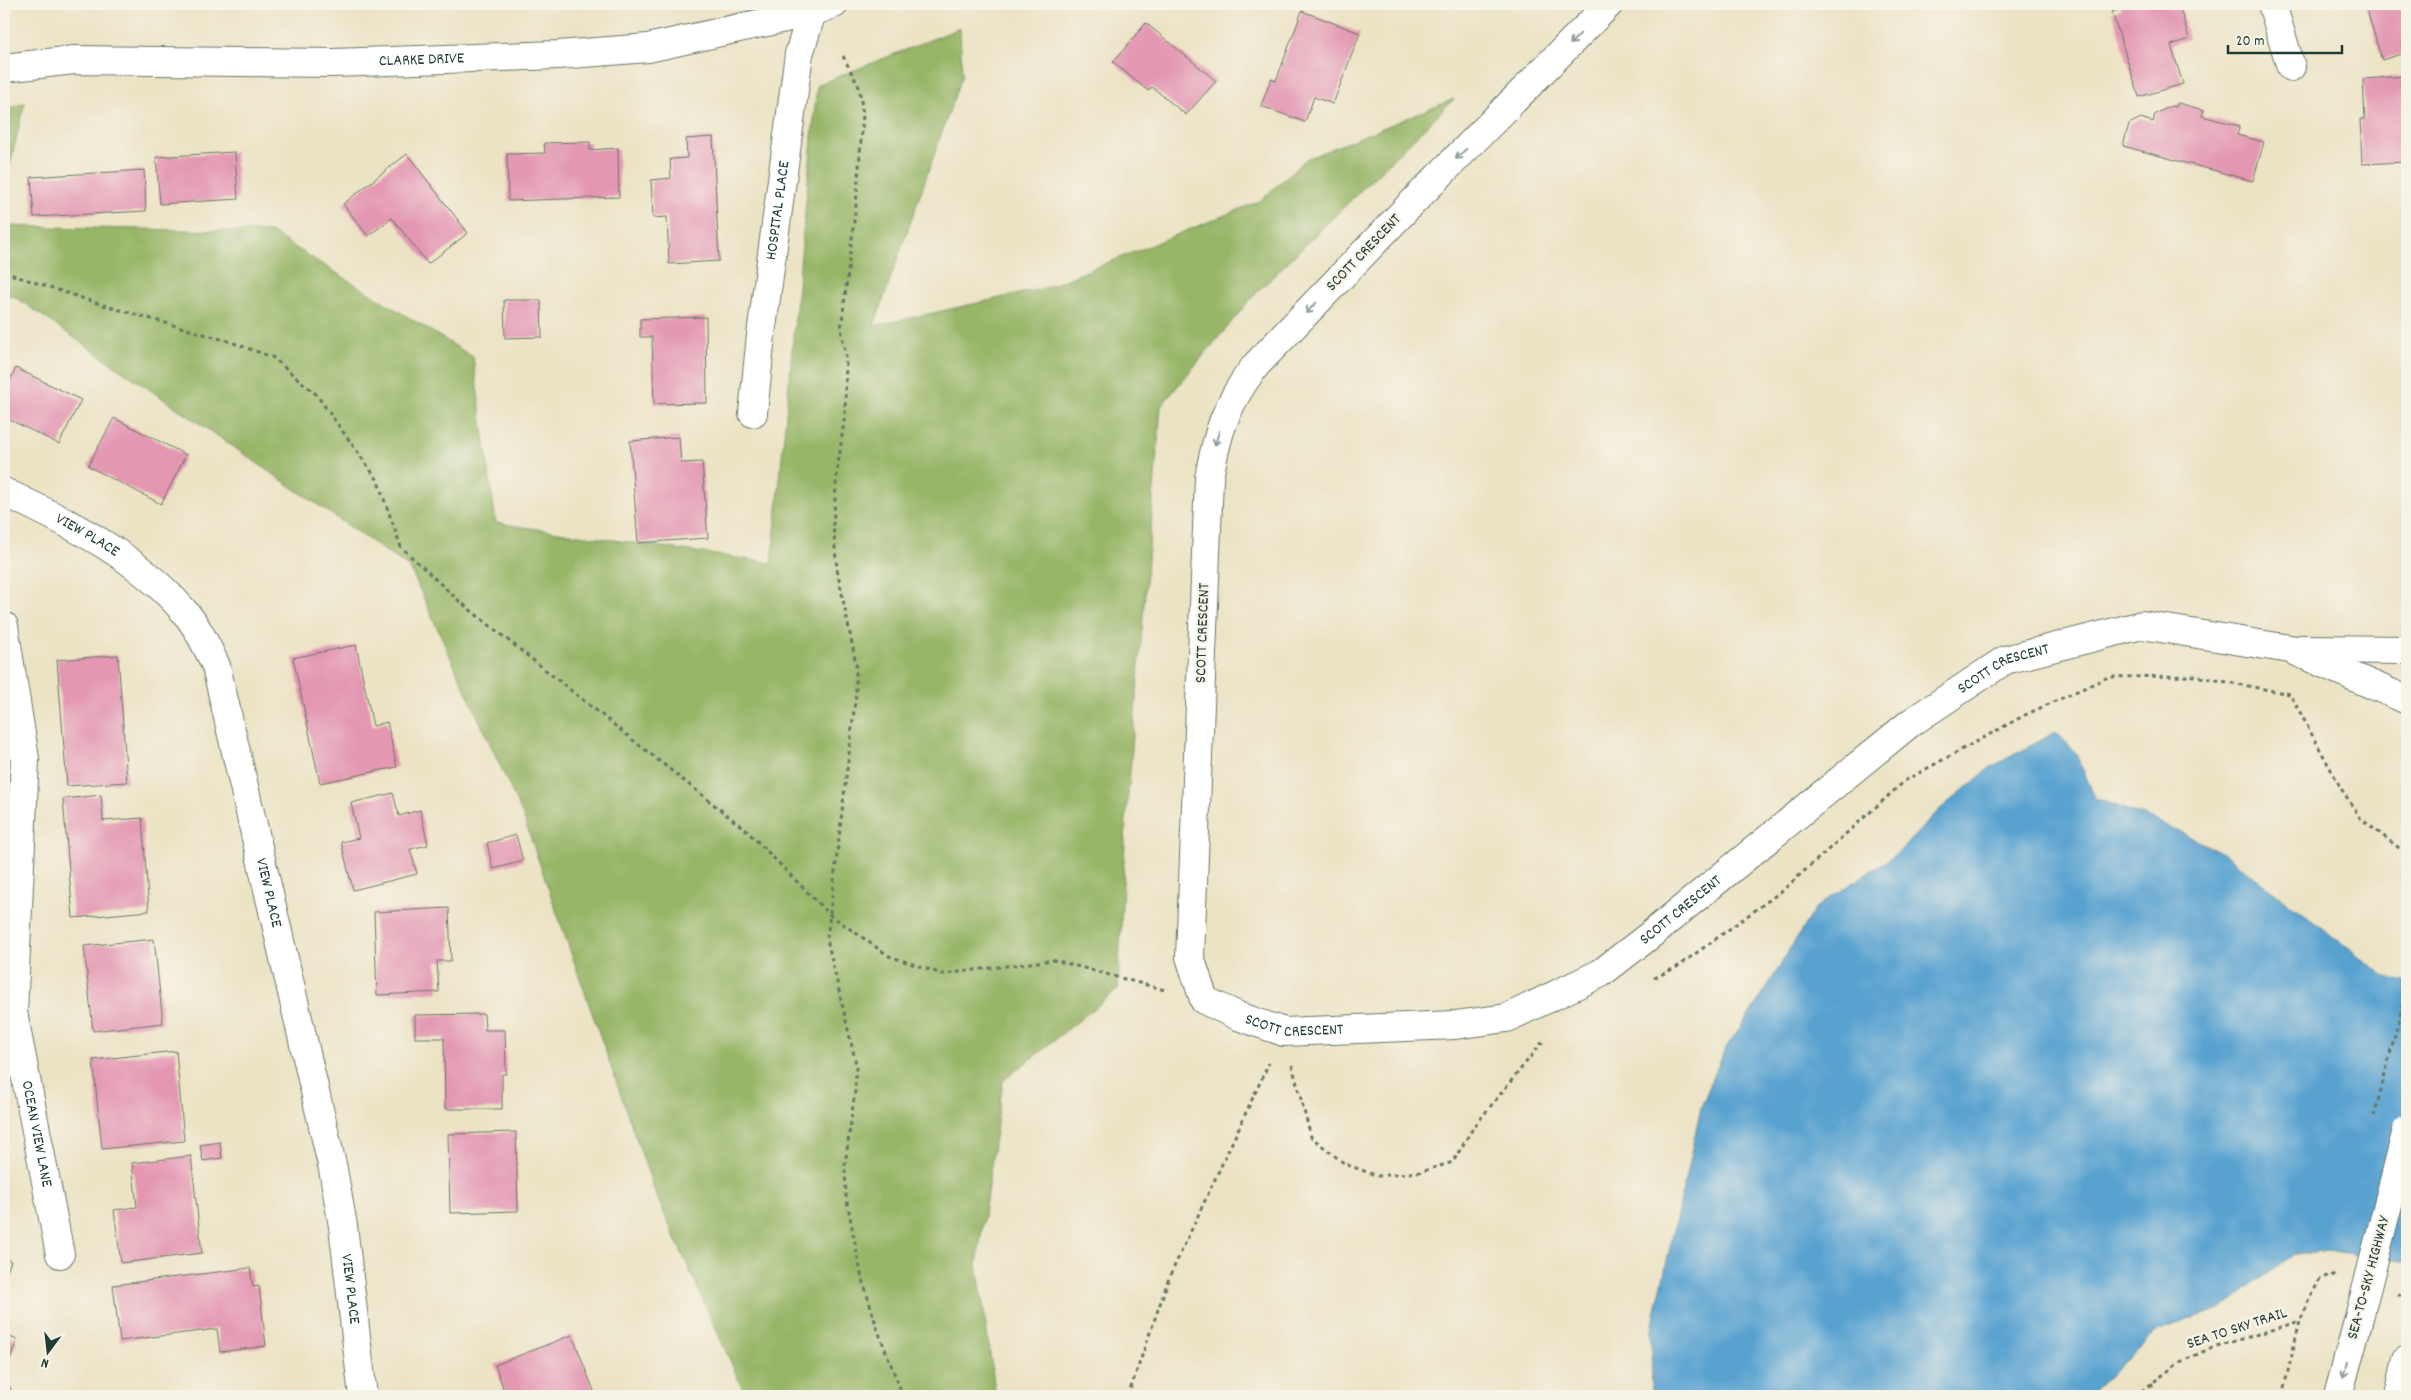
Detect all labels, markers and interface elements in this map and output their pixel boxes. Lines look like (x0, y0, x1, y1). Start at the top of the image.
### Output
scale bar (2228, 22, 2342, 54)
text: 20 m (2236, 31, 2264, 53)
one-way arrow (1569, 32, 1581, 45)
street label: CLARKE DRIVE (378, 47, 465, 73)
one-way arrow (1455, 148, 1467, 161)
street label: HOSPITAL PLACE (760, 159, 796, 262)
street label: SCOTT CRESCENT (1321, 209, 1407, 297)
one-way arrow (1305, 302, 1317, 314)
one-way arrow (1212, 430, 1221, 445)
street label: VIEW PLACE (51, 508, 125, 563)
street label: SCOTT CRESCENT (1190, 582, 1216, 683)
street label: SCOTT CRESCENT (1953, 638, 2052, 700)
street label: VIEW PLACE (250, 856, 288, 930)
street label: SCOTT CRESCENT (1635, 869, 1727, 951)
street label: SCOTT CRESCENT (1242, 1008, 1344, 1043)
street label: OCEAN VIEW LANE (15, 1079, 58, 1190)
street label: SEA-TO-SKY HIGHWAY (2341, 1213, 2397, 1342)
street label: VIEW PLACE (335, 1253, 366, 1326)
street label: SEA TO SKY TRAIL (2184, 1302, 2291, 1356)
north arrow (22, 1328, 72, 1378)
text: N (39, 1352, 51, 1373)
one-way arrow (2340, 1362, 2349, 1378)

